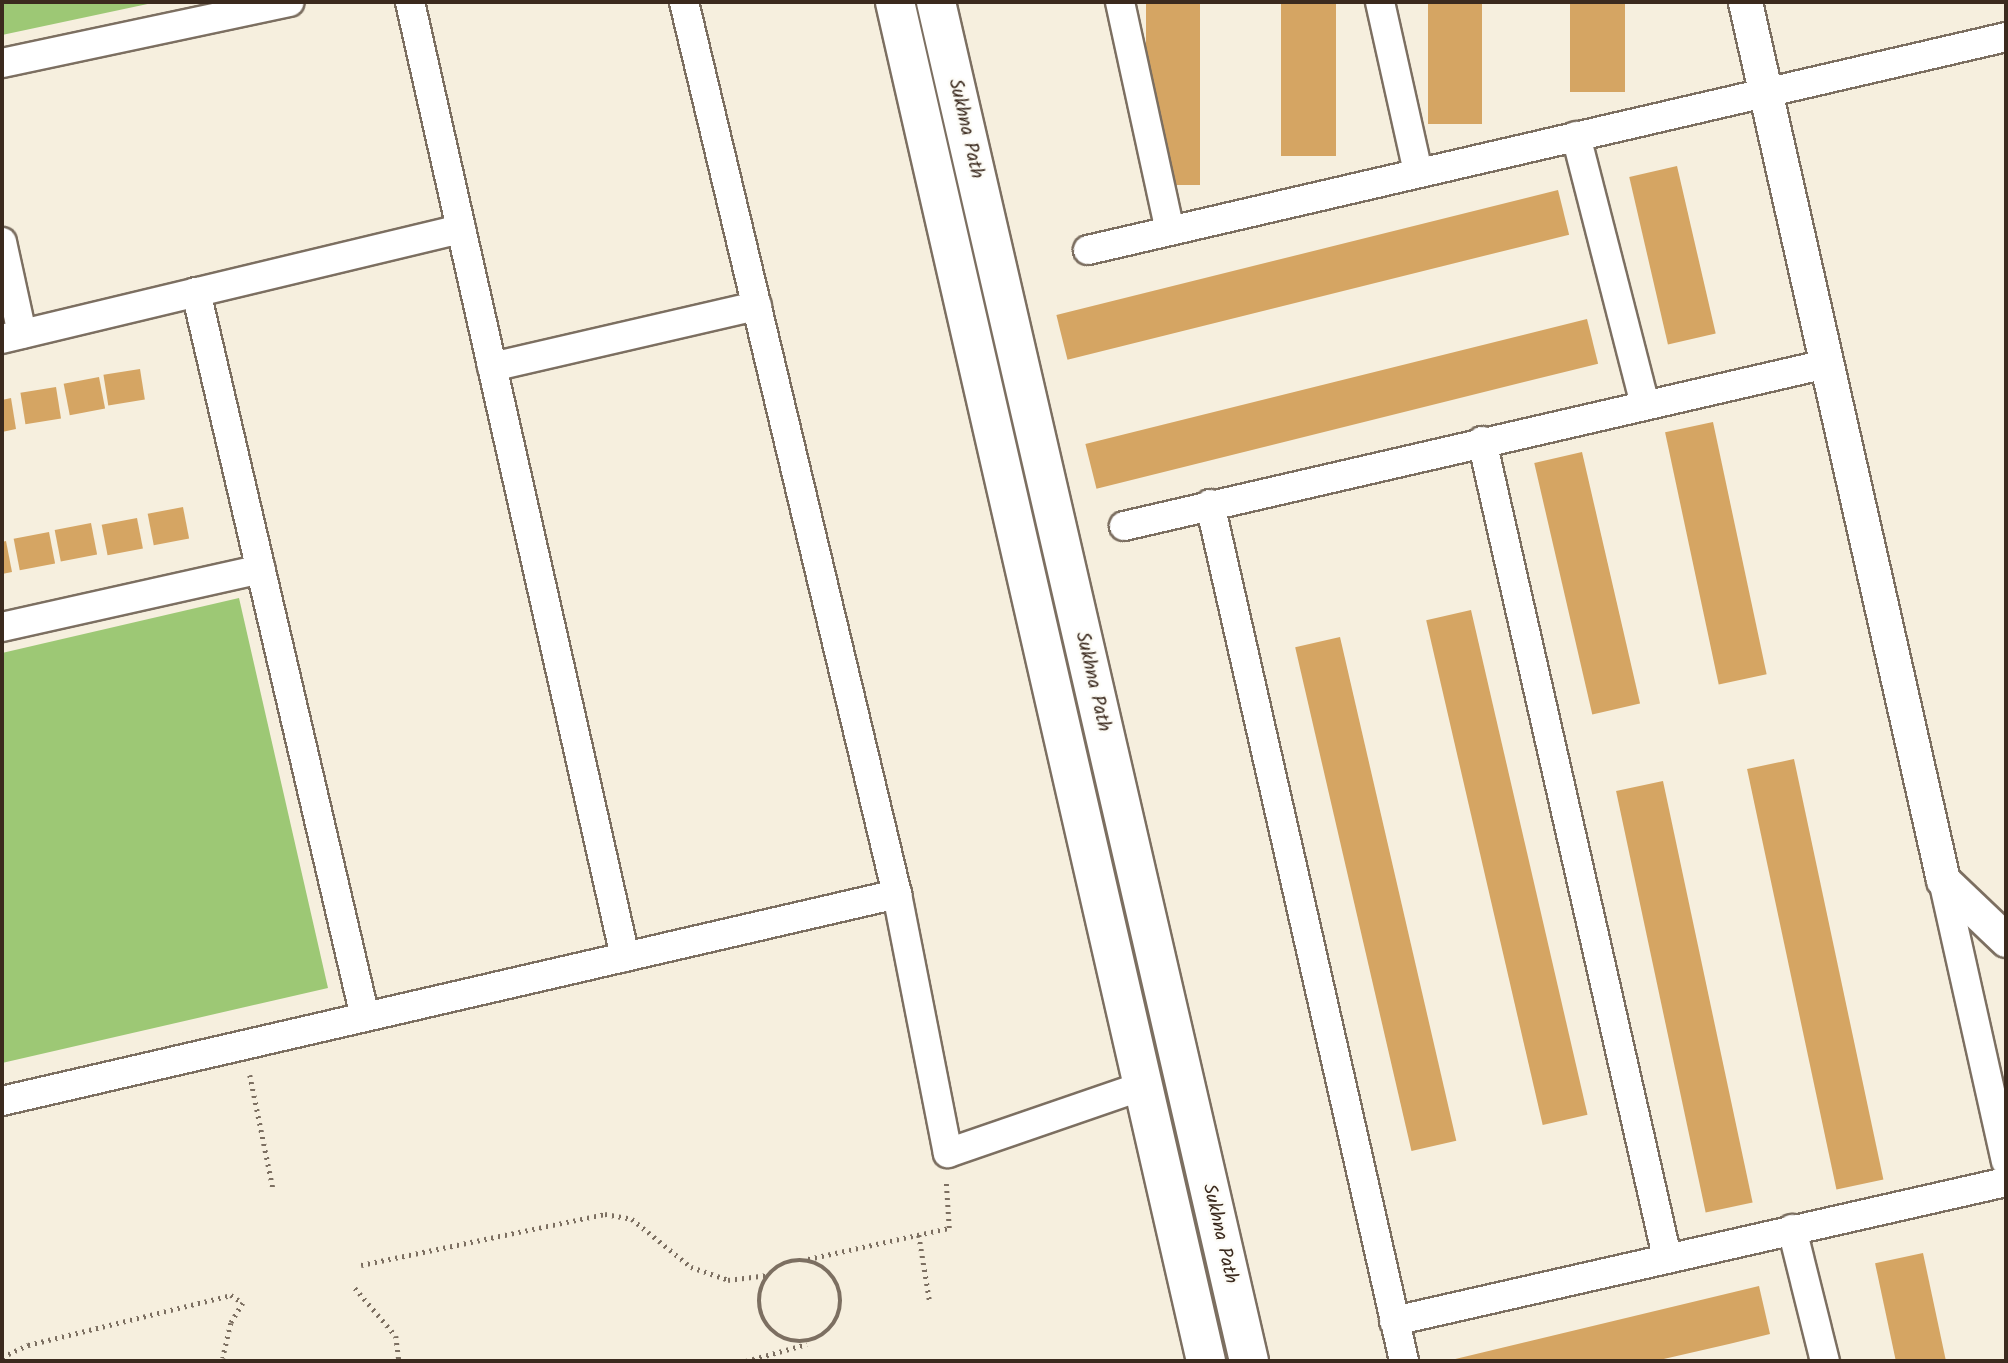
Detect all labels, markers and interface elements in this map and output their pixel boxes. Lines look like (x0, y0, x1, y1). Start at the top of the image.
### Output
street label: Sukhna Path (942, 77, 988, 181)
street label: Sukhna Path (1069, 630, 1115, 734)
street label: Sukhna Path (1196, 1182, 1242, 1286)

